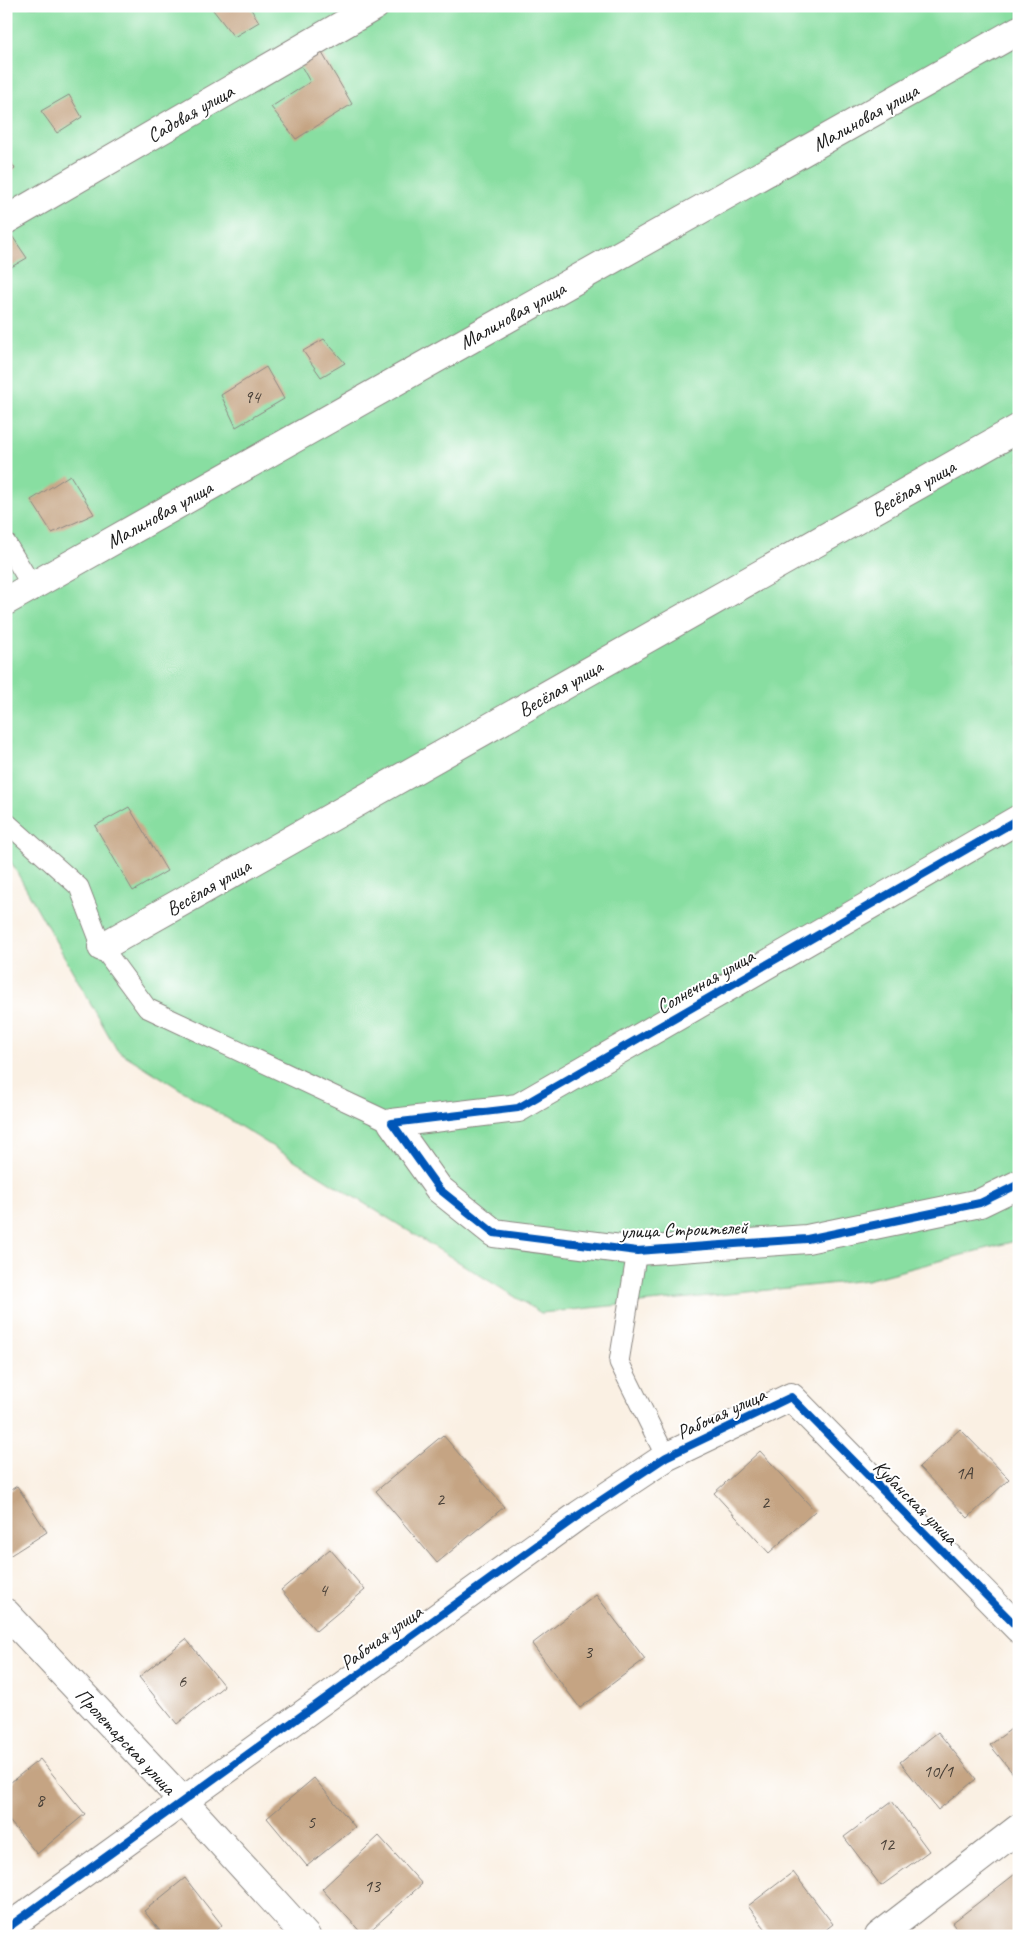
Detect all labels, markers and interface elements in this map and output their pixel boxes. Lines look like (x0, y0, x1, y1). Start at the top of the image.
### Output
street label: Малиновая улица (808, 77, 924, 157)
street label: Садовая улица (142, 78, 239, 148)
street label: Малиновая улица (455, 275, 571, 355)
house number: 94 (244, 386, 262, 408)
street label: Весёлая улица (867, 453, 962, 523)
street label: Малиновая улица (102, 474, 218, 554)
street label: Весёлая улица (514, 653, 609, 723)
street label: Весёлая улица (162, 852, 257, 922)
street label: Солнечная улица (652, 943, 760, 1020)
street label: улица Строителей (619, 1215, 750, 1244)
street label: Рабочая улица (673, 1381, 771, 1445)
street label: Кубанская улица (868, 1455, 964, 1551)
house number: 1А (955, 1462, 974, 1484)
house number: 2 (436, 1488, 446, 1510)
house number: 2 (761, 1491, 771, 1513)
house number: 4 (319, 1579, 329, 1601)
street label: Рабочая улица (335, 1599, 428, 1676)
house number: 3 (584, 1641, 594, 1663)
house number: 6 (178, 1670, 187, 1692)
street label: Пролетарская улица (70, 1683, 183, 1801)
house number: 10/1 (923, 1760, 954, 1782)
house number: 8 (36, 1789, 46, 1811)
house number: 5 (307, 1811, 316, 1833)
house number: 12 (878, 1833, 896, 1855)
house number: 13 (364, 1875, 382, 1897)

